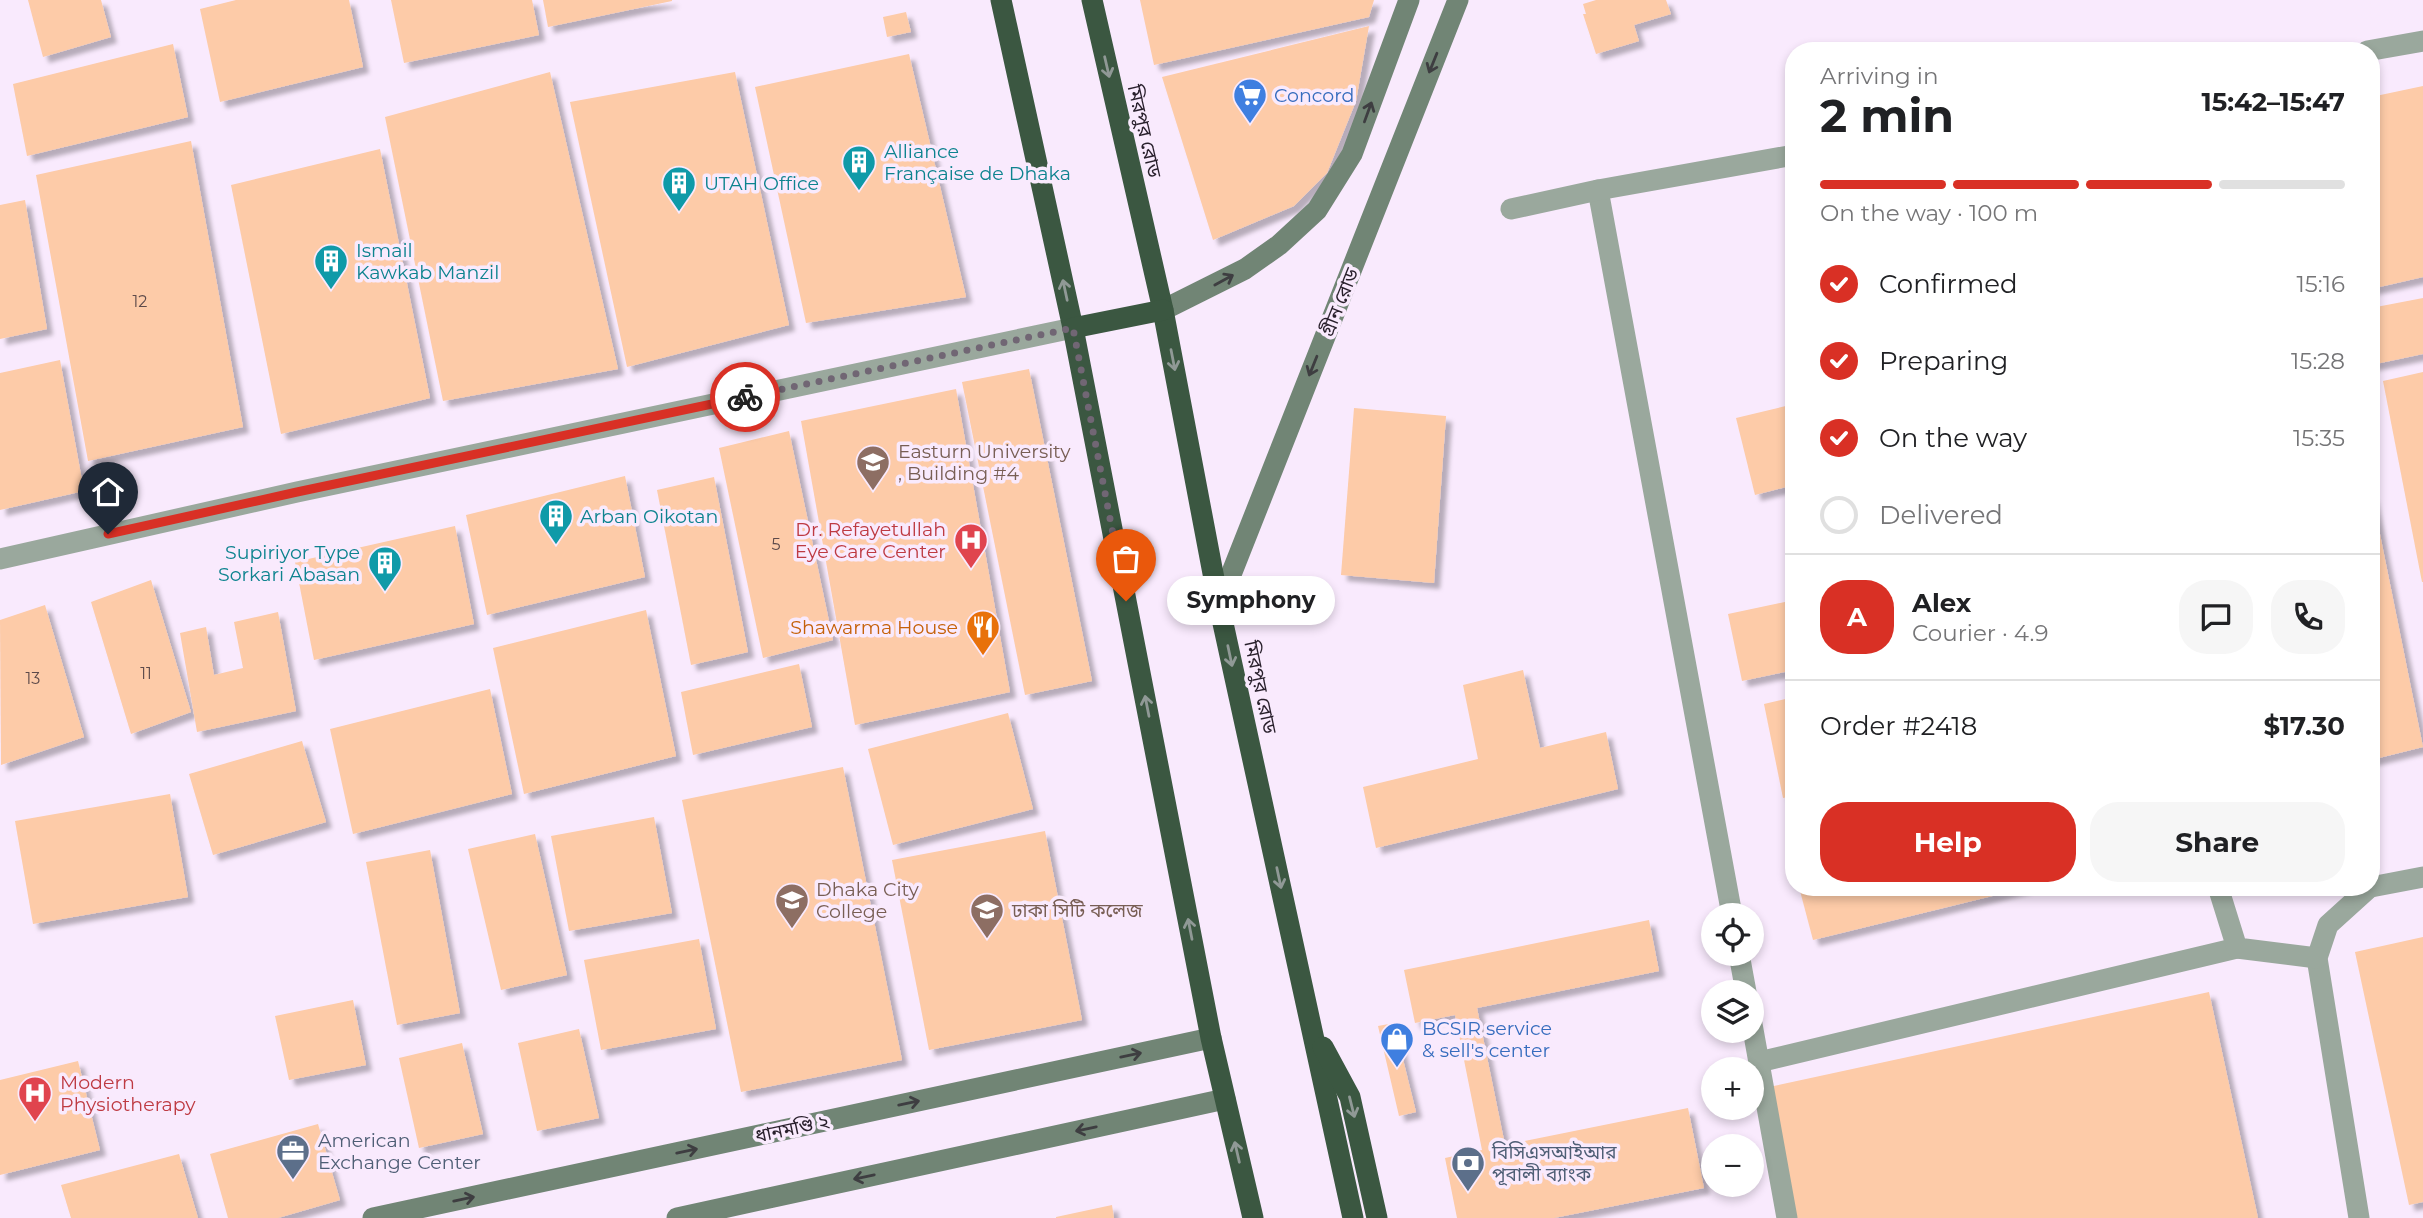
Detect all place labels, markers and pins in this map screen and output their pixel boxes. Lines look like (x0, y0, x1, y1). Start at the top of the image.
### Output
supermarket icon: Concord (1231, 76, 1269, 125)
place label: Concord (1274, 84, 1355, 107)
place label: Alliance Française de Dhaka (884, 140, 1071, 185)
building icon: Alliance Française de Dhaka (840, 143, 878, 192)
building icon: UTAH Office (660, 164, 698, 213)
place label: UTAH Office (704, 172, 819, 195)
place label: Ismail Kawkab Manzil (356, 239, 499, 284)
building icon: Ismail Kawkab Manzil (312, 242, 350, 291)
place label: Easturn University , Building #4 (898, 440, 1071, 485)
school or university icon: Easturn University , Building #4 (854, 443, 892, 492)
pin (78, 462, 138, 534)
building icon: Arban Oikotan (537, 497, 575, 546)
place label: Arban Oikotan (580, 505, 718, 528)
place label: Dr. Refayetullah Eye Care Center (795, 518, 946, 563)
hospital icon: Dr. Refayetullah Eye Care Center (952, 521, 990, 570)
pin (1096, 529, 1156, 601)
place label: Supiriyor Type Sorkari Abasan (218, 541, 360, 586)
building icon: Supiriyor Type Sorkari Abasan (366, 544, 404, 593)
callout: Symphony (1168, 576, 1336, 626)
restaurant icon: Shawarma House (964, 608, 1002, 657)
place label: Shawarma House (790, 616, 958, 639)
place label: Dhaka City College (816, 878, 920, 923)
school or university icon: Dhaka City College (773, 881, 811, 930)
school or university icon: ঢাকা সিটি কলেজ (968, 891, 1006, 940)
place label: ঢাকা সিটি কলেজ (1011, 899, 1143, 922)
place label: BCSIR service & sell's center (1422, 1017, 1552, 1062)
shop icon: BCSIR service & sell's center (1378, 1020, 1416, 1069)
place label: Modern Physiotherapy (60, 1071, 196, 1116)
hospital icon: Modern Physiotherapy (16, 1074, 54, 1123)
place label: American Exchange Center (318, 1129, 481, 1174)
office icon: American Exchange Center (274, 1132, 312, 1181)
place label: বিসিএসআইআর পূবালী ব্যাংক (1491, 1141, 1617, 1186)
bank icon: বিসিএসআইআর পূবালী ব্যাংক (1449, 1144, 1487, 1193)

